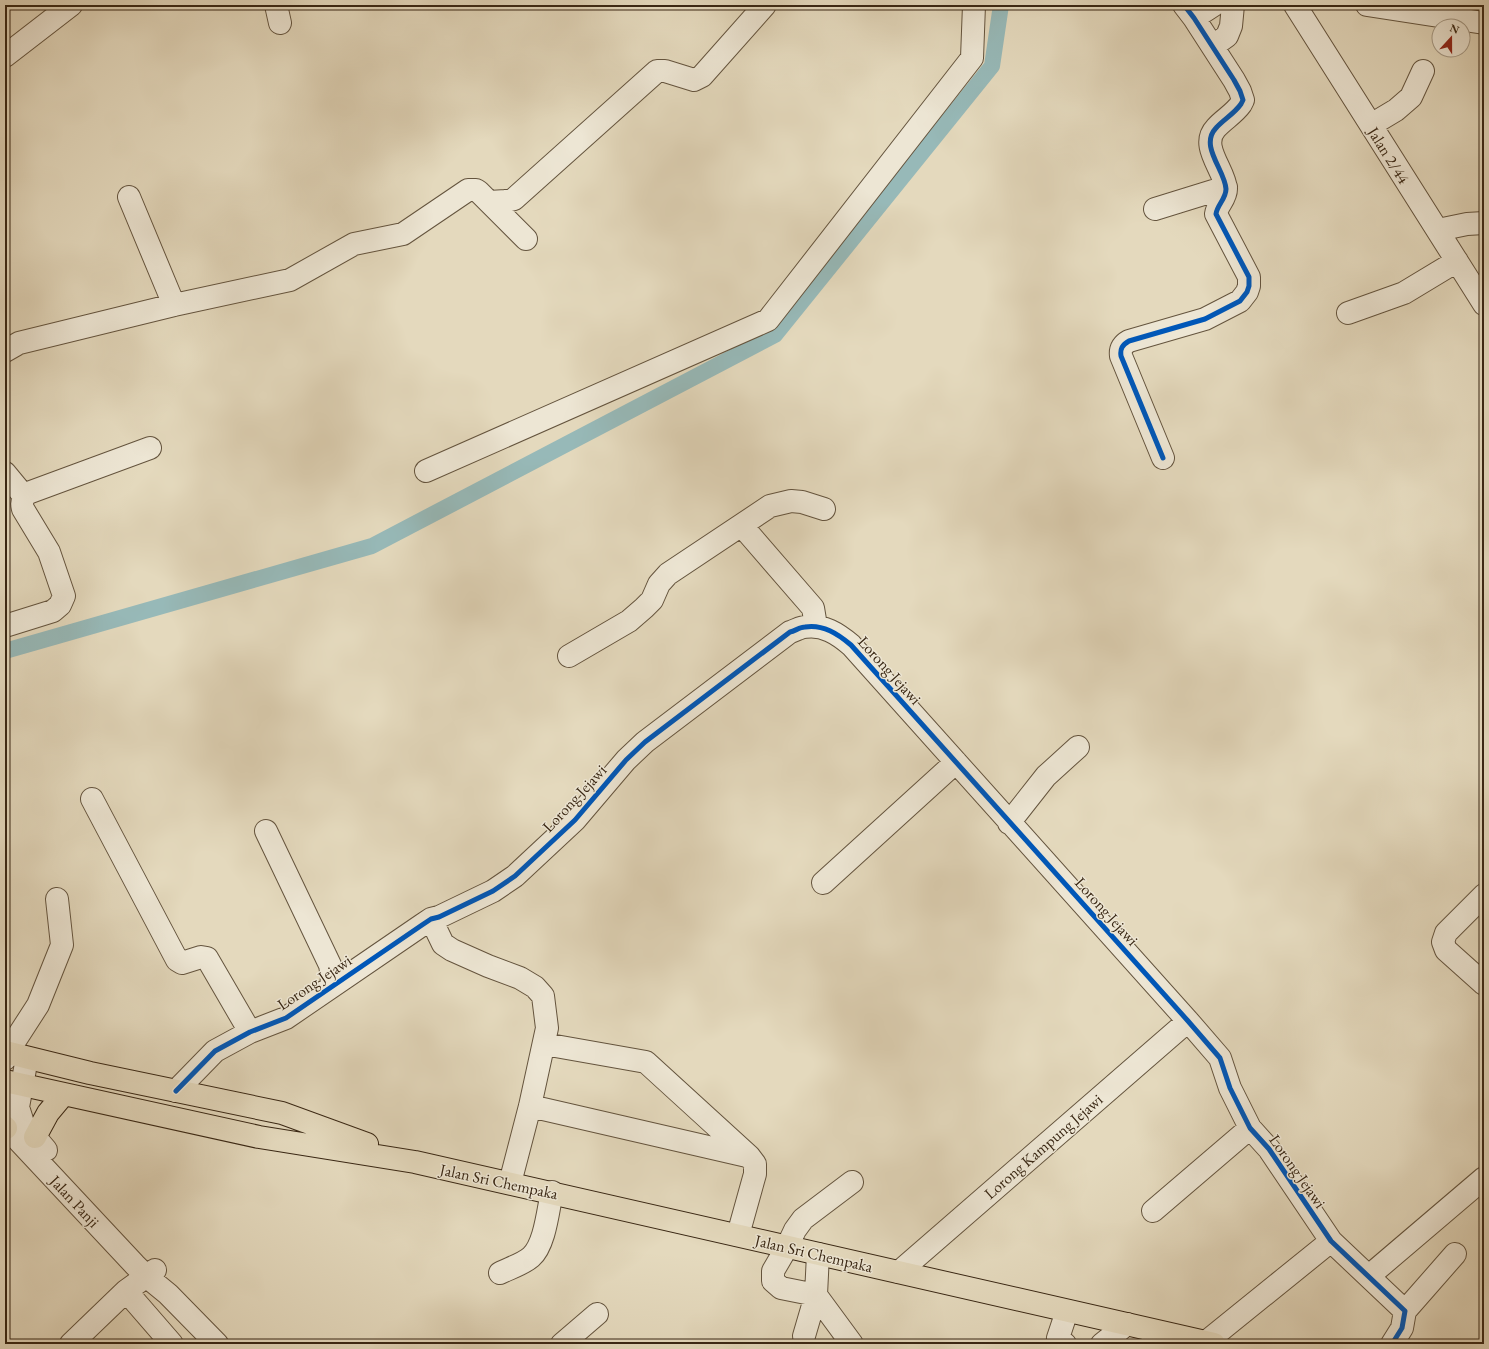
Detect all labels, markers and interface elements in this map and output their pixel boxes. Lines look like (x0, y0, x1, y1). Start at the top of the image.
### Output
north arrow (1431, 18, 1471, 58)
text: N (1448, 21, 1461, 37)
street label: Jalan 2/44 (1362, 121, 1414, 188)
street label: Lorong Jejawi (853, 632, 926, 709)
street label: Lorong Jejawi (538, 760, 611, 837)
street label: Lorong Jejawi (1070, 873, 1143, 950)
street label: Lorong Jejawi (273, 950, 356, 1015)
street label: Lorong Kampung Jejawi (980, 1089, 1107, 1204)
street label: Lorong Jejawi (1265, 1130, 1331, 1212)
street label: Jalan Sri Chempaka (436, 1158, 560, 1204)
street label: Jalan Panji (44, 1169, 104, 1232)
street label: Jalan Sri Chempaka (751, 1229, 875, 1277)

